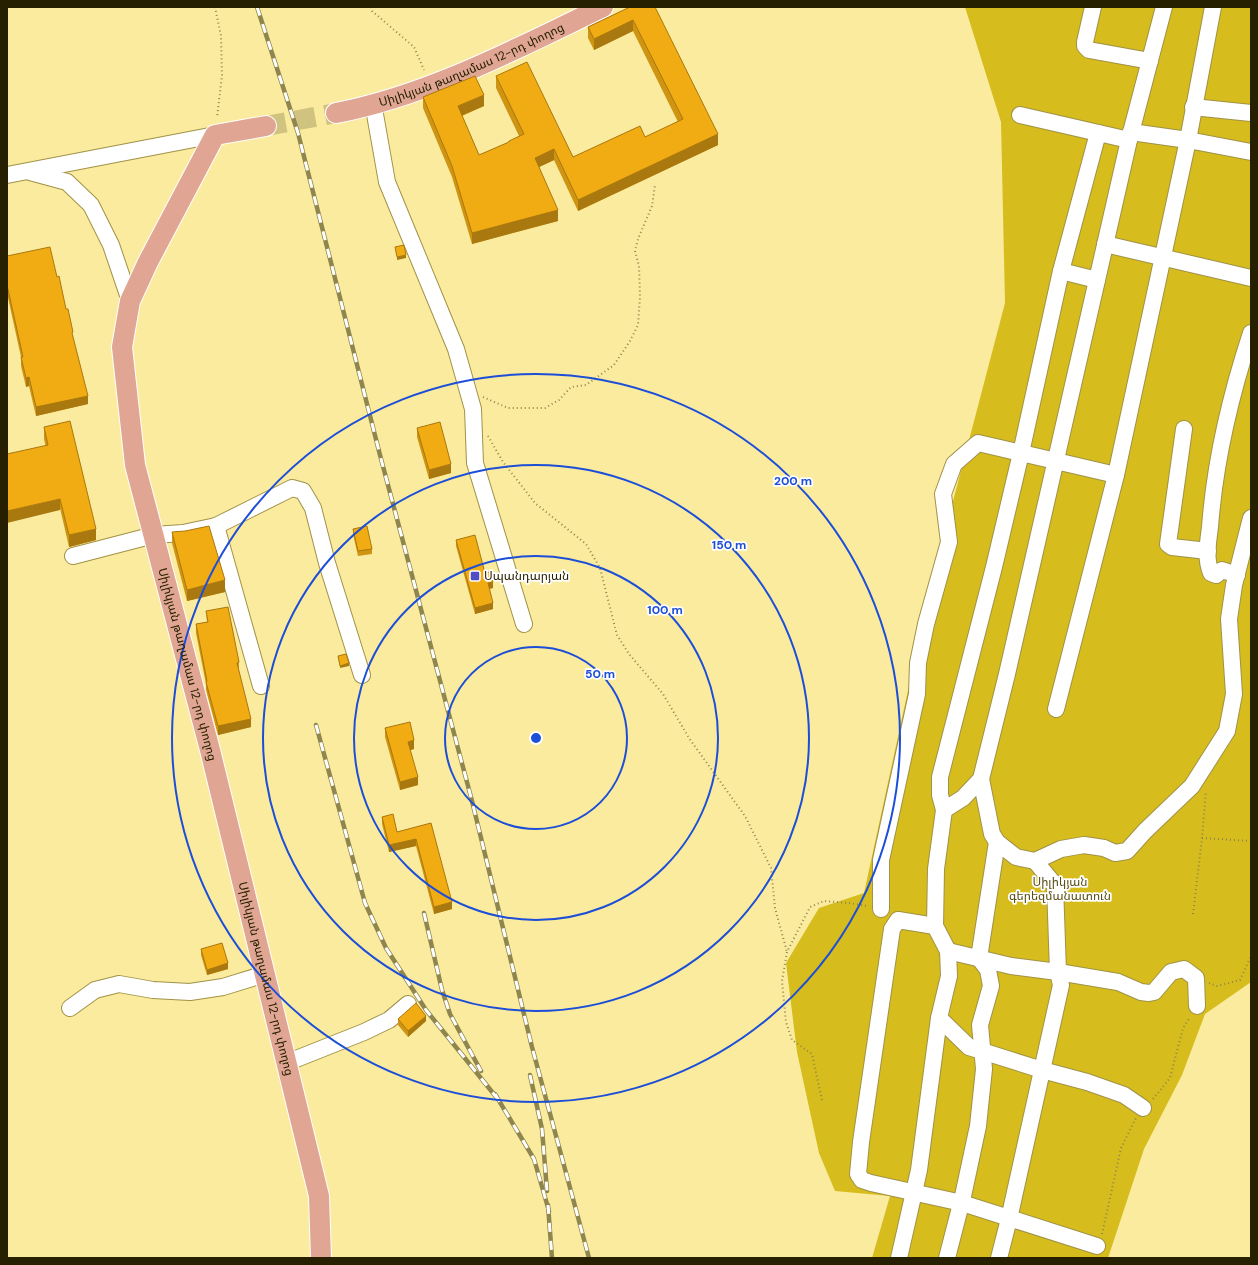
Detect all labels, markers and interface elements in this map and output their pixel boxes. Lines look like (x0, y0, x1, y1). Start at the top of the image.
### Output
street label: Սիլիկյան թաղամաս 12-րդ փողոց (377, 19, 567, 110)
text: 200 m (774, 473, 812, 489)
text: 150 m (712, 537, 746, 553)
street label: Սիլիկյան թաղամաս 12-րդ փողոց (154, 566, 220, 763)
place label: Սպանդարյան (484, 568, 569, 584)
marker: Սպանդարյան (469, 570, 481, 582)
text: 100 m (647, 602, 683, 618)
text: 50 m (585, 666, 615, 682)
centre of rings (529, 731, 543, 745)
park label: Սիլիկյան գերեզմանատուն (1009, 874, 1111, 904)
street label: Սիլիկյան թաղամաս 12-րդ փողոց (235, 880, 297, 1077)

